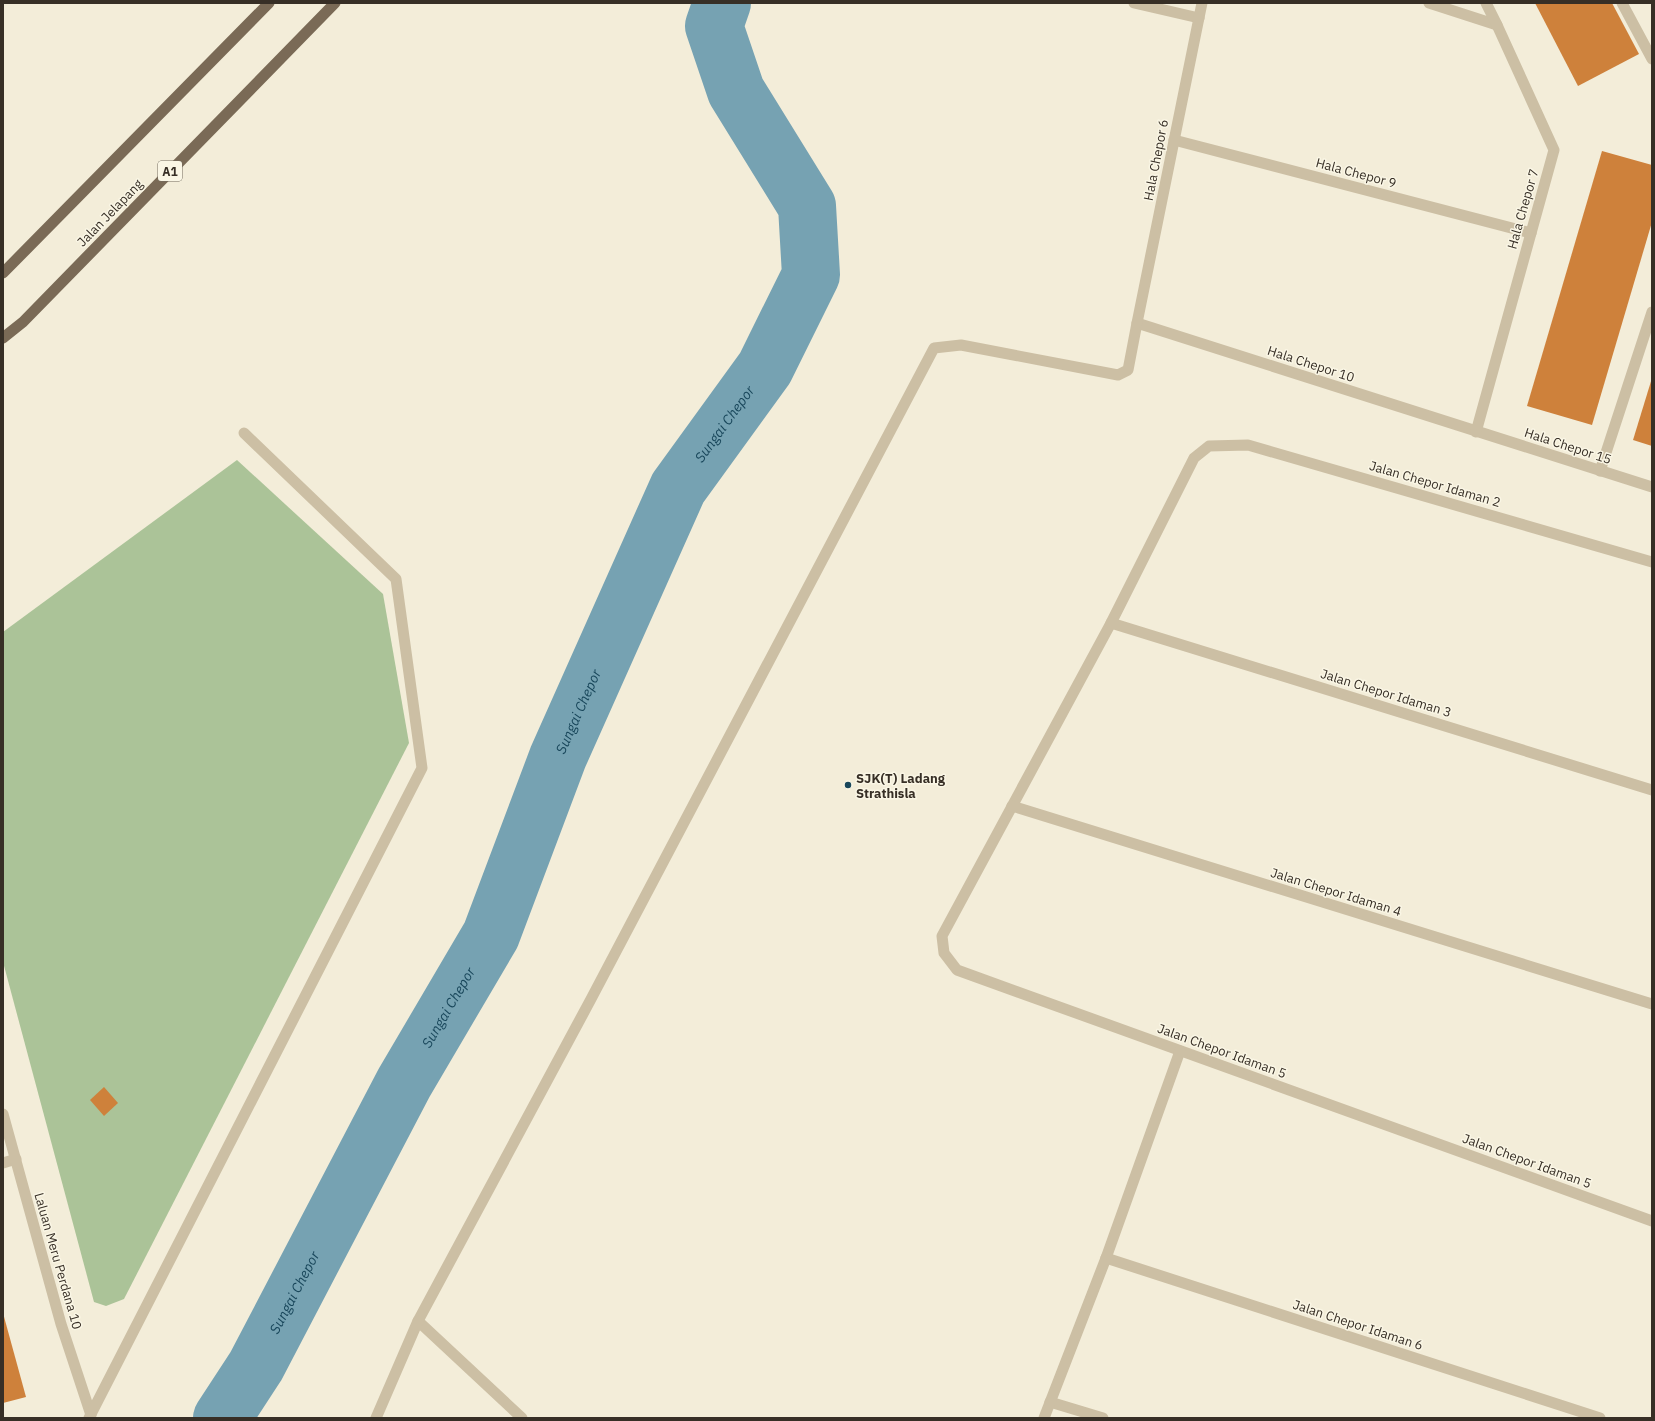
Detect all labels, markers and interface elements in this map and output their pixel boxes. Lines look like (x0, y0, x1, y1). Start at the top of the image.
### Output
street label: Hala Chepor 6 (1140, 118, 1172, 202)
street label: Hala Chepor 9 (1314, 154, 1398, 192)
road number: A1 (158, 161, 182, 181)
street label: Hala Chepor 7 (1503, 167, 1543, 251)
street label: Jalan Jelapang (73, 176, 147, 250)
street label: Hala Chepor 10 (1265, 342, 1357, 386)
water label: Sungai Chepor (691, 381, 759, 466)
street label: Hala Chepor 15 (1522, 424, 1614, 468)
street label: Jalan Chepor Idaman 2 (1367, 457, 1503, 511)
street label: Jalan Chepor Idaman 3 (1319, 665, 1453, 721)
water label: Sungai Chepor (552, 666, 605, 757)
place label: SJK(T) Ladang Strathisla (856, 770, 946, 802)
marker: SJK(T) Ladang Strathisla (843, 780, 853, 790)
street label: Jalan Chepor Idaman 4 (1269, 864, 1404, 920)
water label: Sungai Chepor (418, 963, 479, 1051)
street label: Jalan Chepor Idaman 5 (1155, 1020, 1289, 1082)
street label: Jalan Chepor Idaman 5 (1460, 1130, 1594, 1192)
street label: Laluan Meru Perdana 10 (30, 1191, 86, 1332)
water label: Sungai Chepor (265, 1247, 324, 1337)
street label: Jalan Chepor Idaman 6 (1291, 1296, 1425, 1354)

